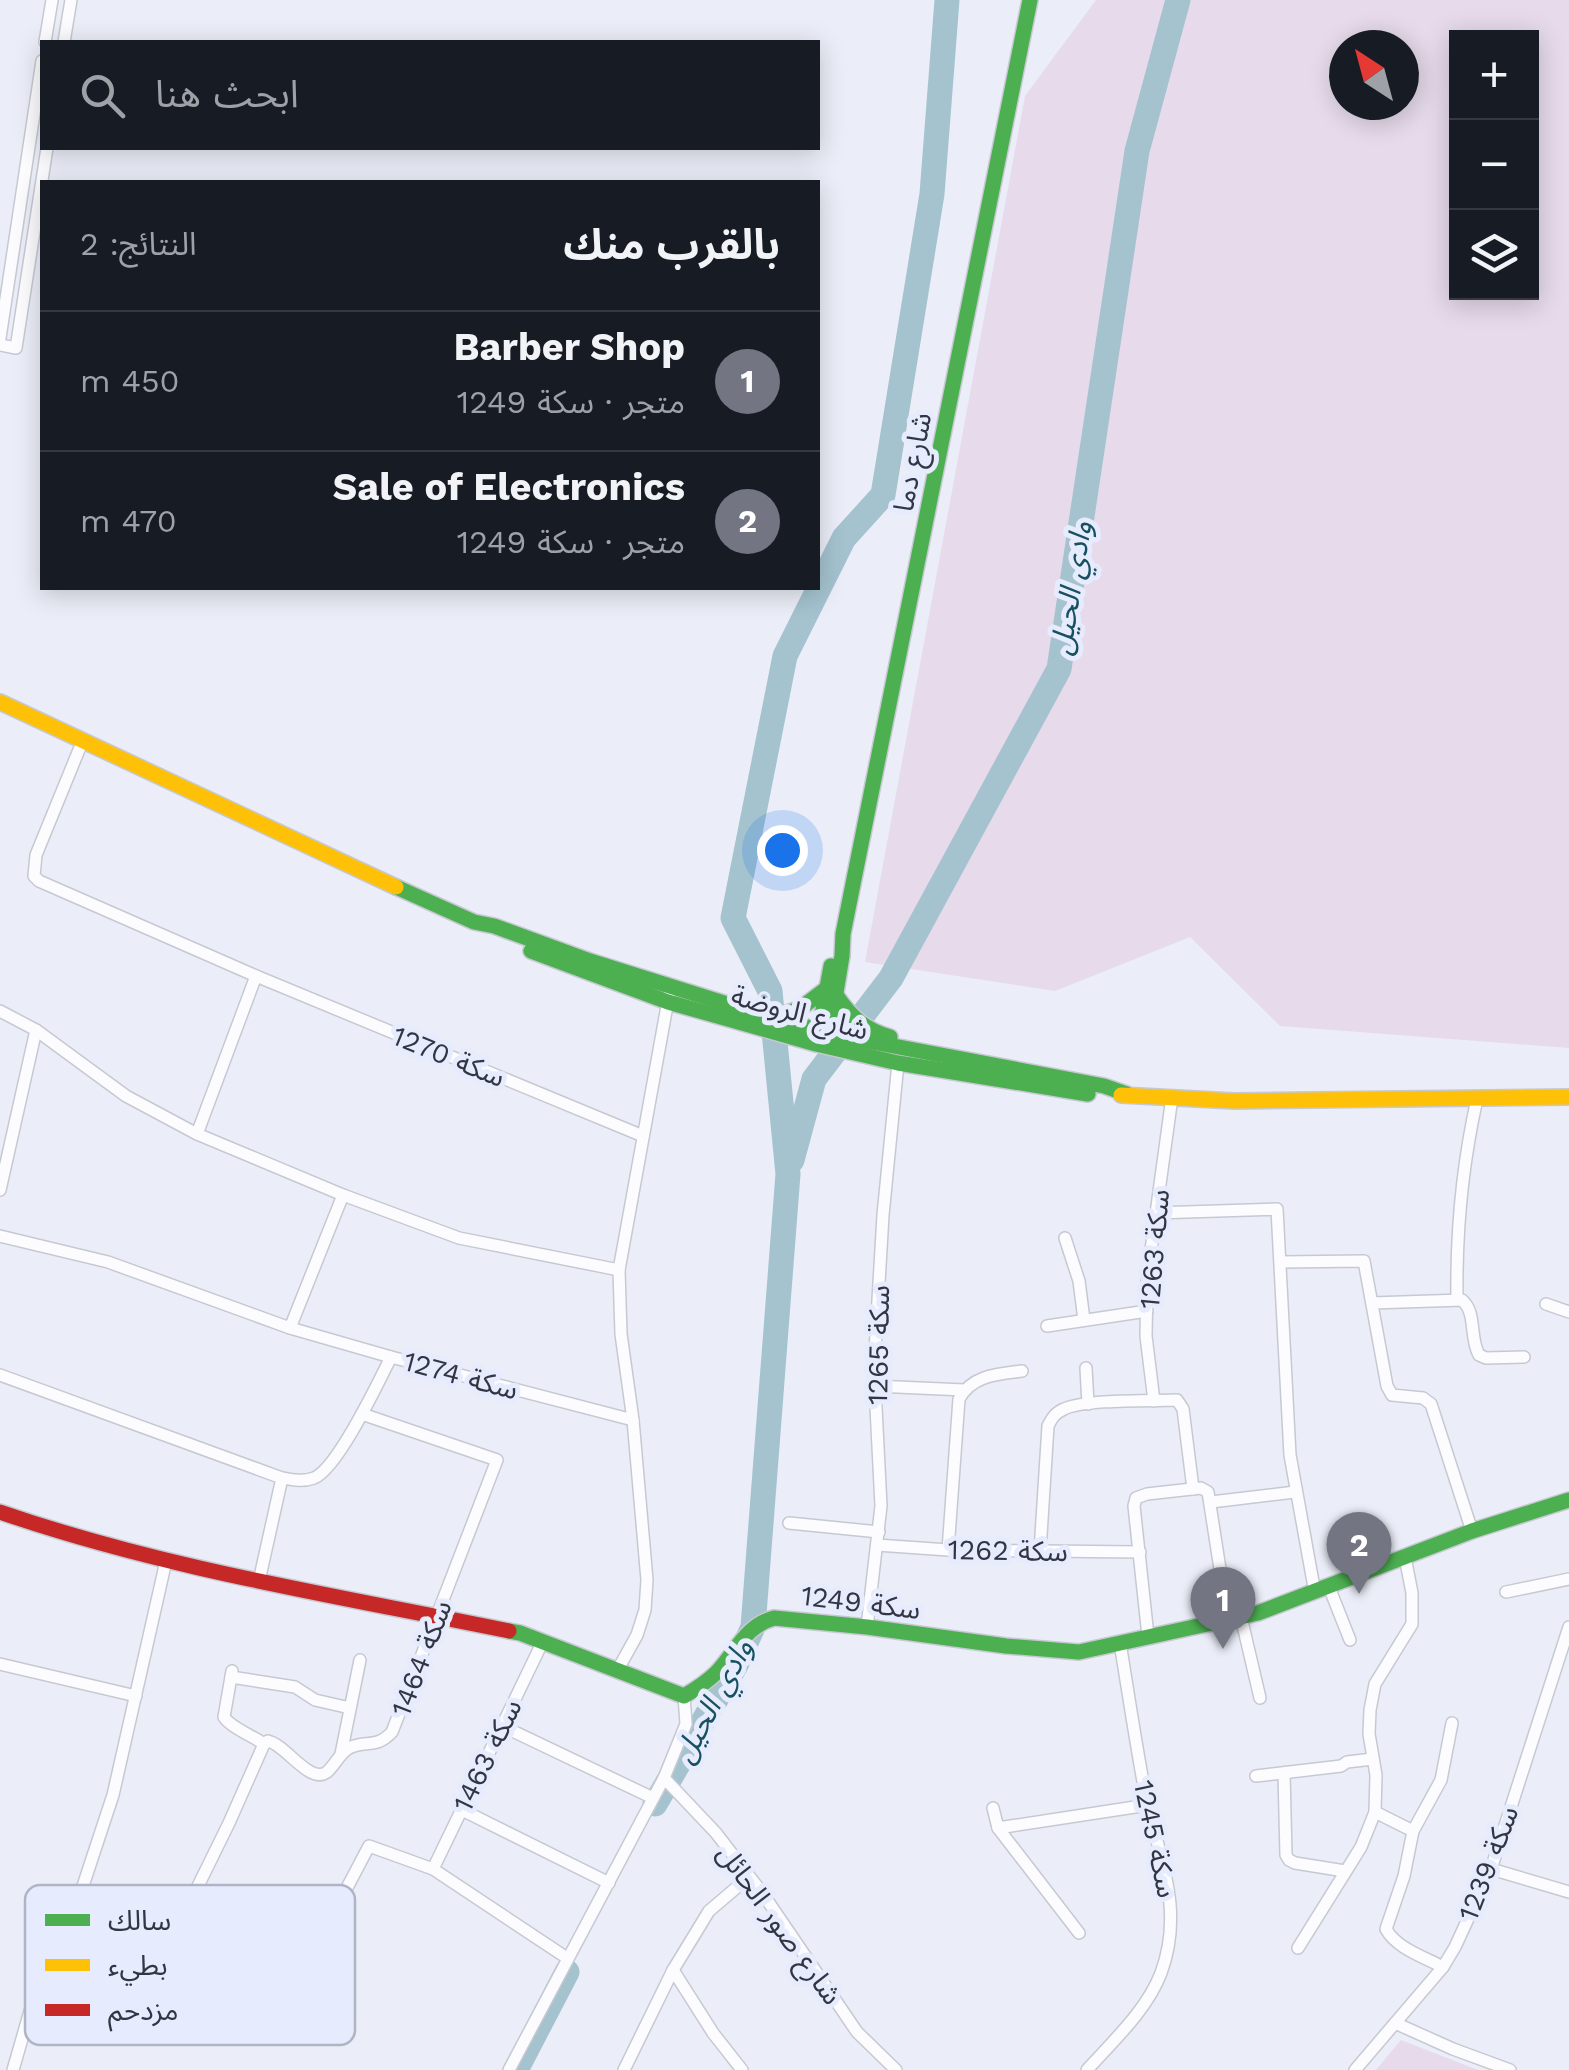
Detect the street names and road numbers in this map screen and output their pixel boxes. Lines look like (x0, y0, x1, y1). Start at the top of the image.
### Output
street label: شارع دما (887, 410, 942, 515)
street label: شارع الروضة (727, 978, 872, 1050)
street label: سكة 1270 (388, 1019, 510, 1094)
street label: سكة 1263 (1133, 1188, 1176, 1310)
street label: سكة 1265 (861, 1285, 896, 1405)
street label: سكة 1274 (400, 1344, 522, 1407)
street label: سكة 1262 (948, 1533, 1068, 1568)
street label: سكة 1249 (799, 1579, 923, 1626)
street label: سكة 1464 (384, 1596, 459, 1721)
street label: سكة 1463 (446, 1694, 529, 1817)
street label: سكة 1245 (1127, 1777, 1184, 1901)
street label: سكة 1239 (1452, 1801, 1525, 1925)
street label: شارع صور الحائل (707, 1838, 849, 2013)

